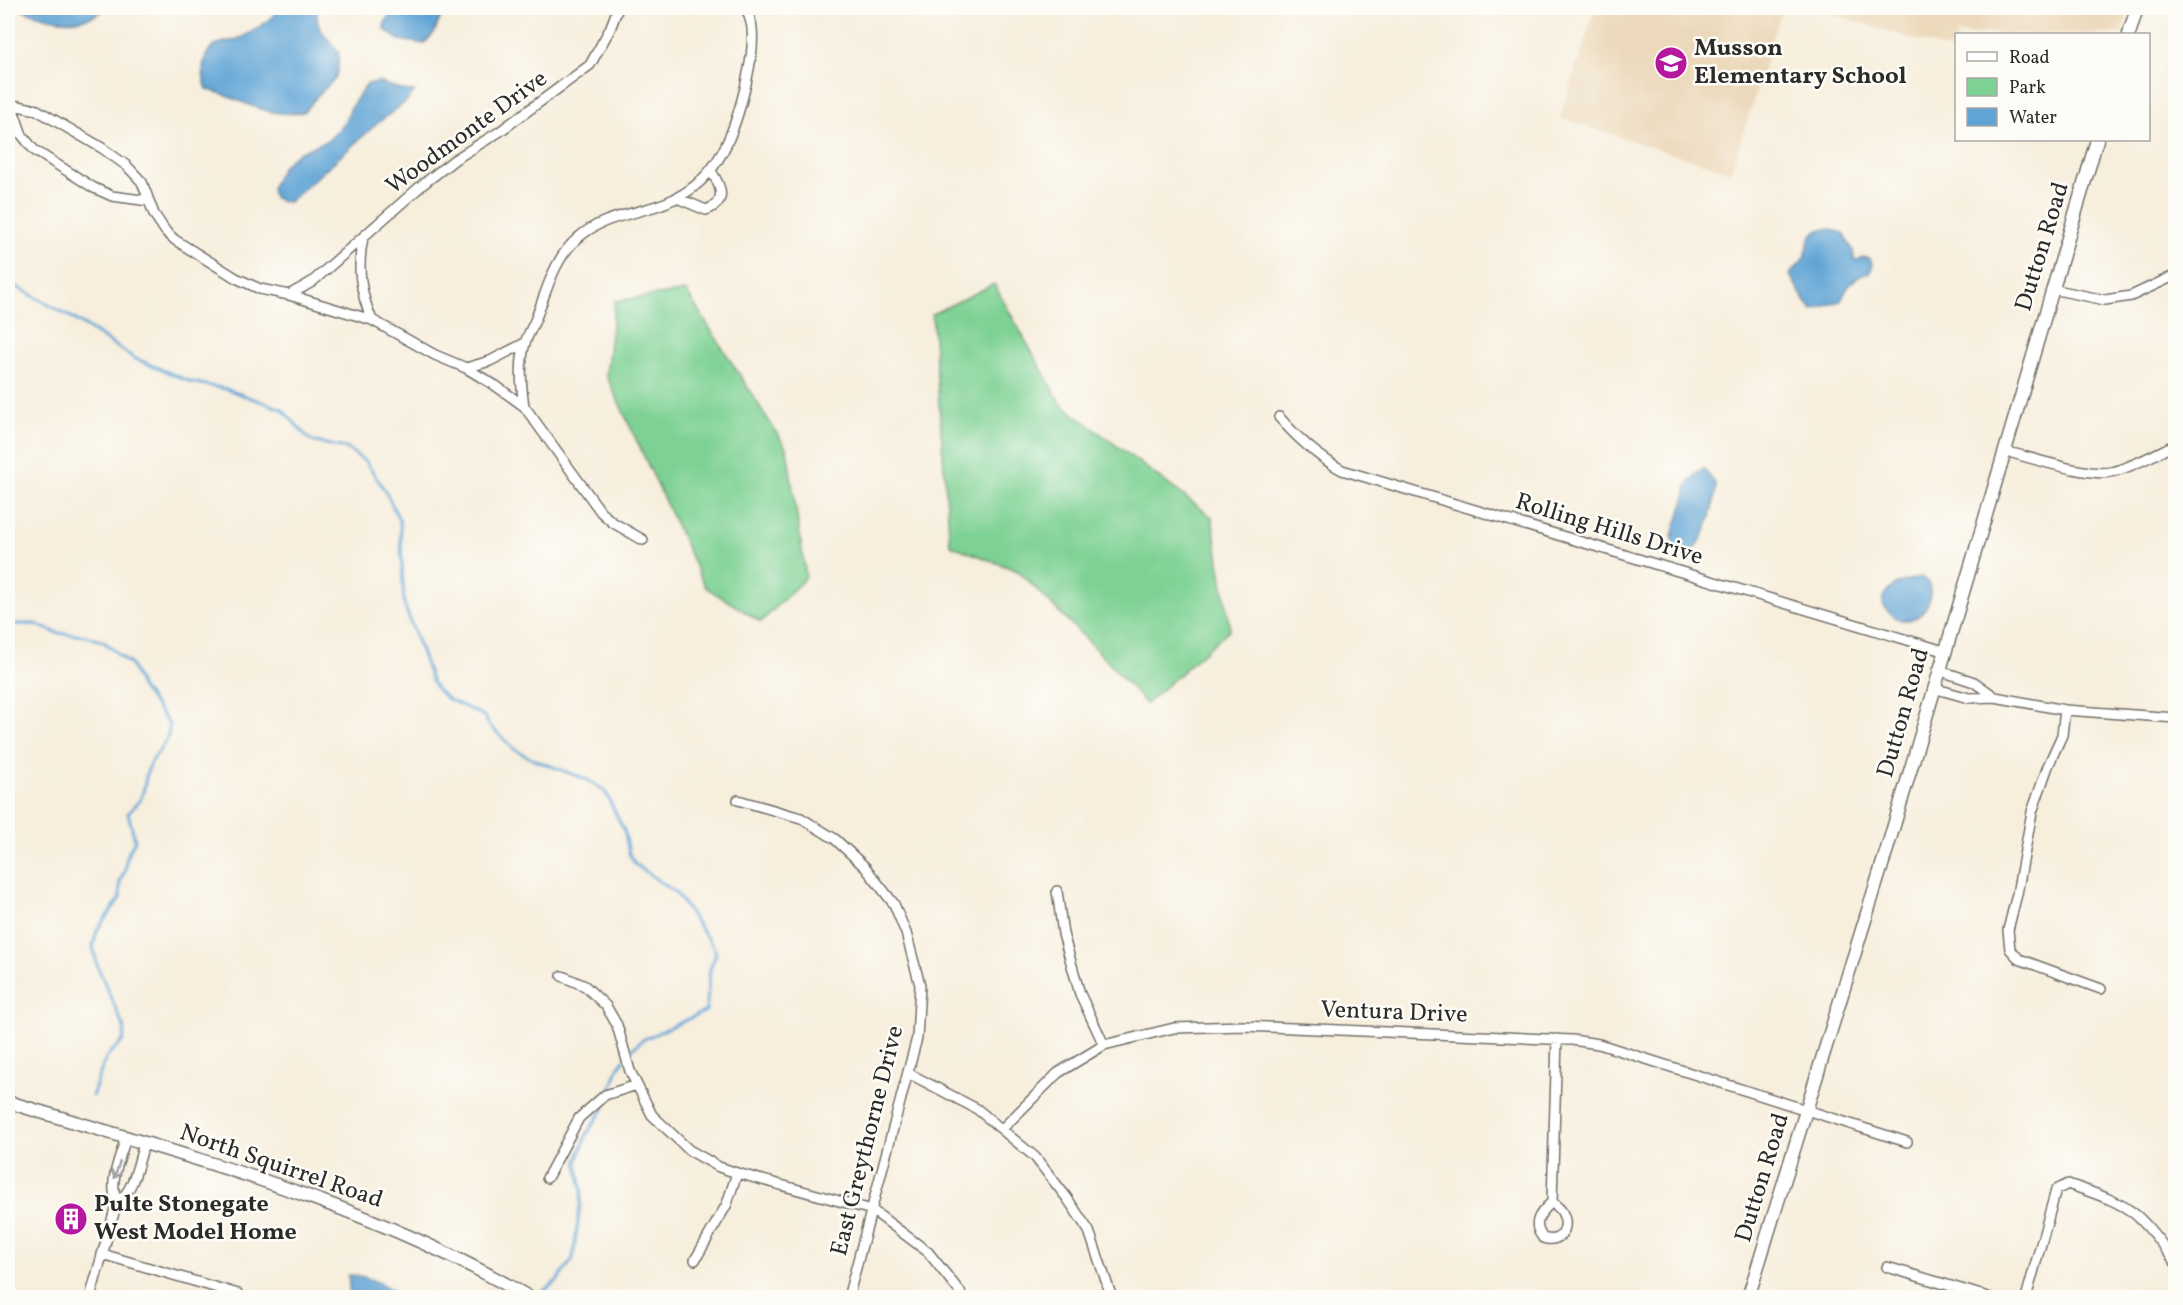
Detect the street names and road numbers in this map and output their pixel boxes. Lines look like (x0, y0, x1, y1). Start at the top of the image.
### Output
street label: Woodmonte Drive (379, 63, 555, 203)
street label: Dutton Road (2007, 178, 2079, 316)
street label: Rolling Hills Drive (1511, 485, 1707, 575)
street label: Dutton Road (1869, 644, 1939, 782)
street label: Ventura Drive (1320, 993, 1468, 1033)
street label: East Greythorne Drive (823, 1022, 913, 1260)
street label: Dutton Road (1727, 1109, 1799, 1247)
street label: North Squirrel Road (175, 1116, 387, 1218)

